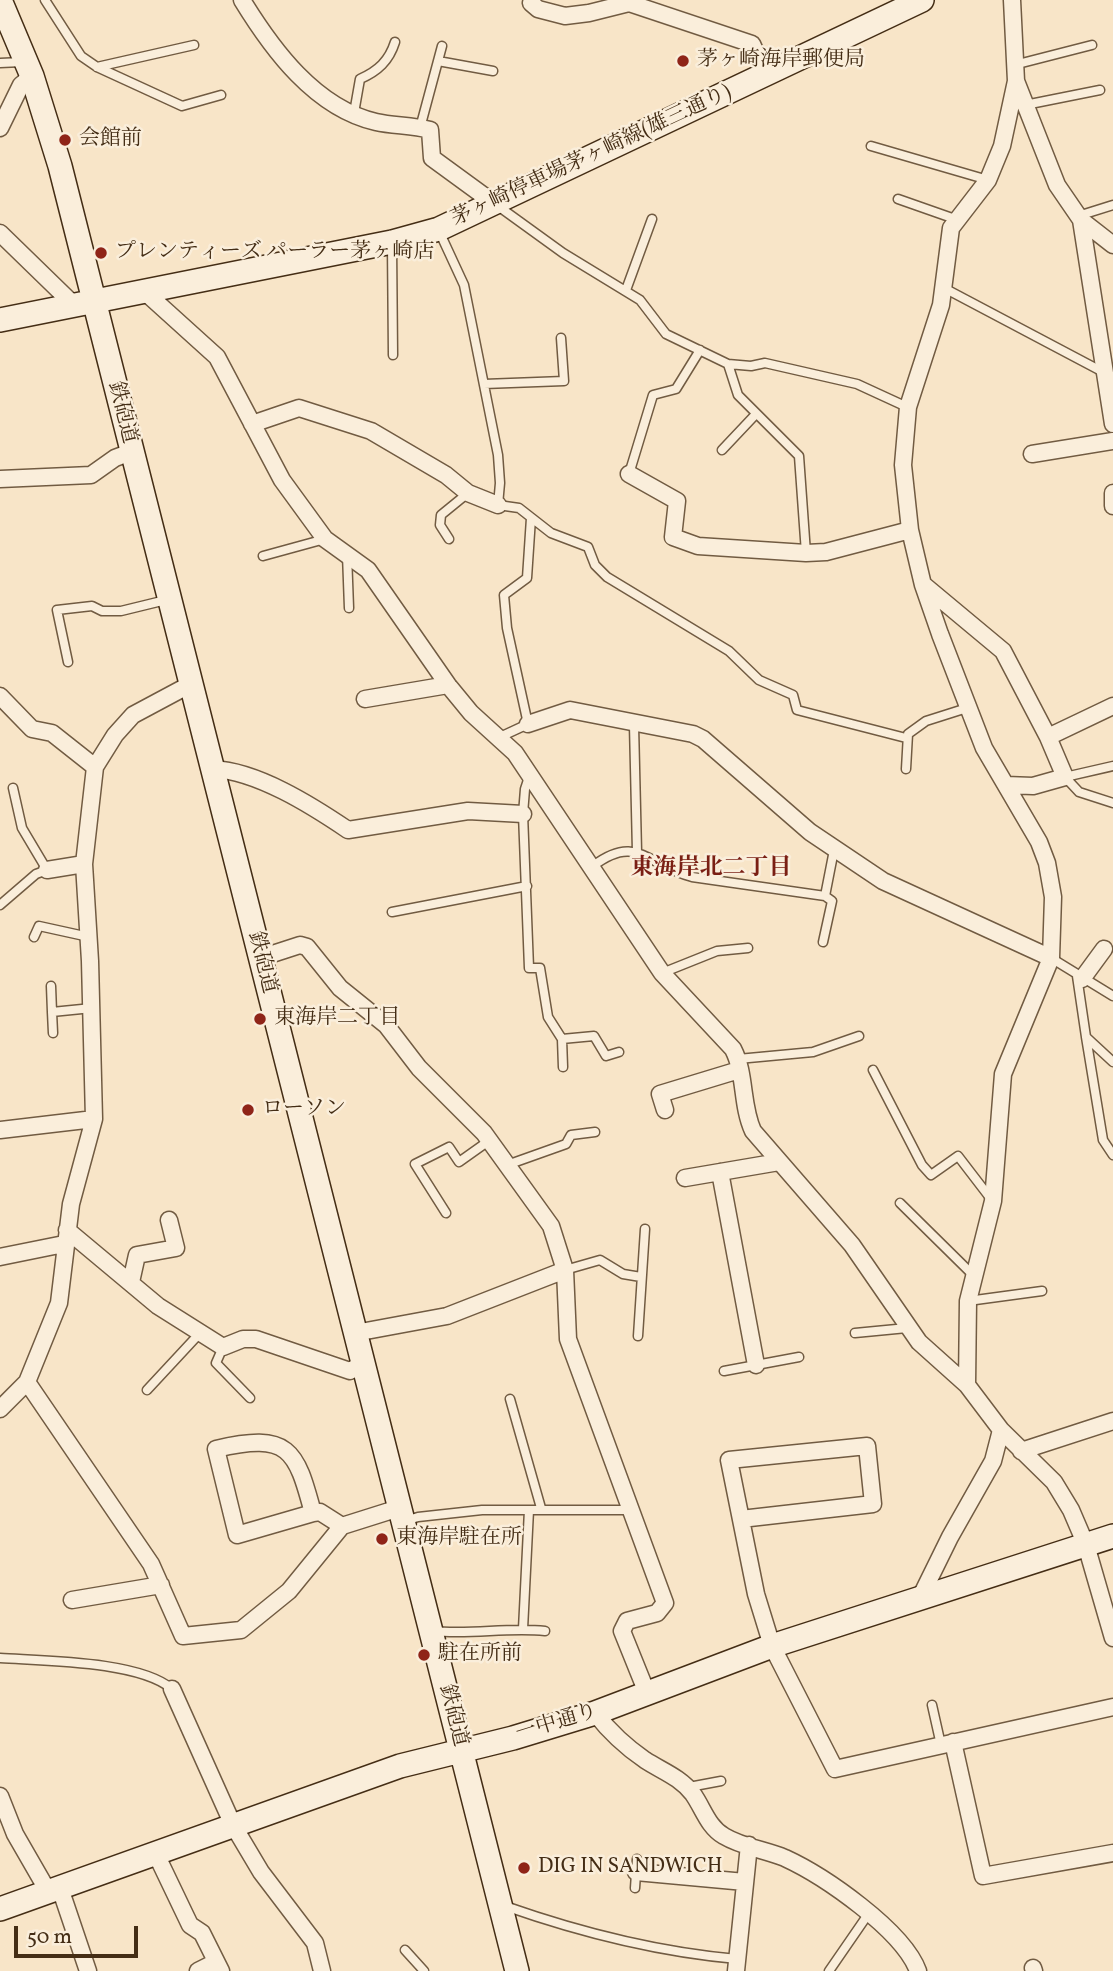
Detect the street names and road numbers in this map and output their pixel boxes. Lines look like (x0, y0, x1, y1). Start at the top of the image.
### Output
street label: 茅ヶ崎停車場茅ヶ崎線(雄三通り) (448, 81, 736, 233)
street label: 鉄砲道 (101, 379, 141, 447)
street label: 鉄砲道 (241, 929, 281, 997)
street label: 鉄砲道 (432, 1682, 472, 1750)
street label: 一中通り (513, 1700, 601, 1748)

